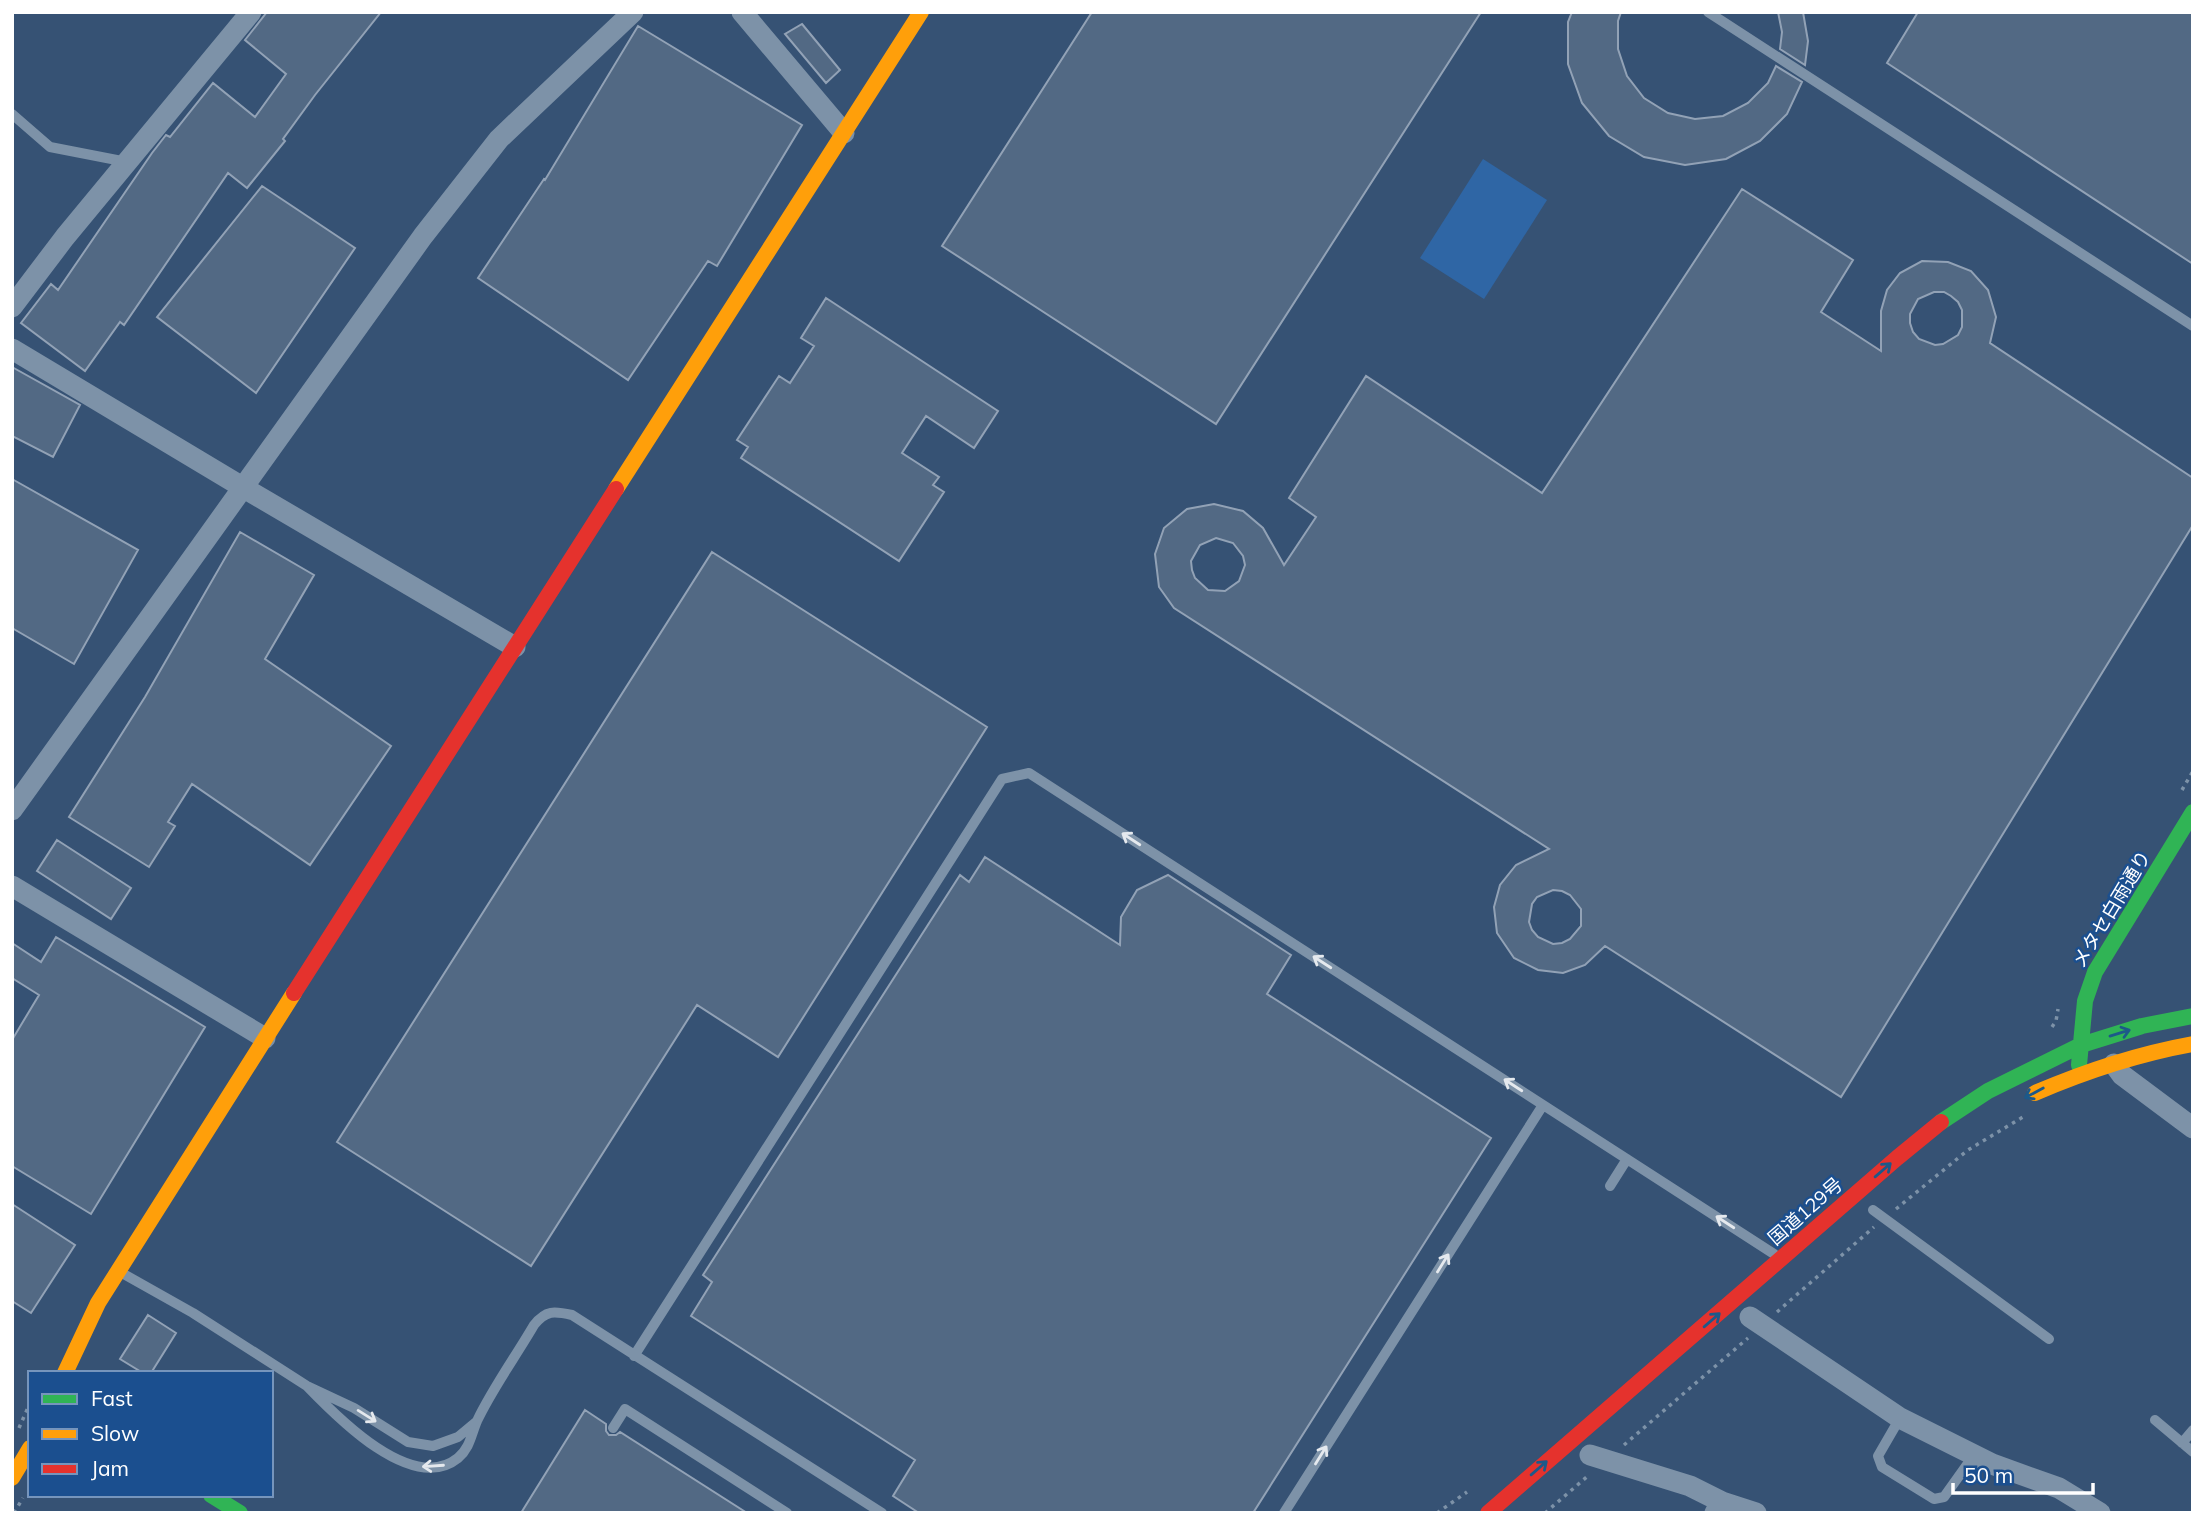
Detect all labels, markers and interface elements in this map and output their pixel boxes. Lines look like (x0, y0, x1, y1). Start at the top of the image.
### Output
one-way arrow (1122, 831, 1141, 846)
street label: メタセ白雨通り (2066, 846, 2156, 972)
one-way arrow (1313, 954, 1332, 969)
one-way arrow (2109, 1025, 2131, 1038)
one-way arrow (1504, 1078, 1524, 1092)
one-way arrow (2025, 1086, 2045, 1100)
one-way arrow (1874, 1162, 1892, 1178)
street label: 国道129号 (1763, 1172, 1847, 1250)
one-way arrow (1716, 1214, 1735, 1229)
one-way arrow (1435, 1254, 1450, 1273)
one-way arrow (1702, 1312, 1720, 1328)
legend (28, 1371, 273, 1497)
text: Fast (91, 1385, 133, 1411)
one-way arrow (357, 1410, 377, 1424)
text: Slow (91, 1420, 139, 1446)
one-way arrow (1314, 1446, 1328, 1465)
scale bar (1953, 1452, 2093, 1496)
text: Jam (91, 1455, 129, 1481)
one-way arrow (422, 1460, 445, 1473)
one-way arrow (1530, 1460, 1548, 1476)
text: 50 m (1964, 1462, 2013, 1488)

